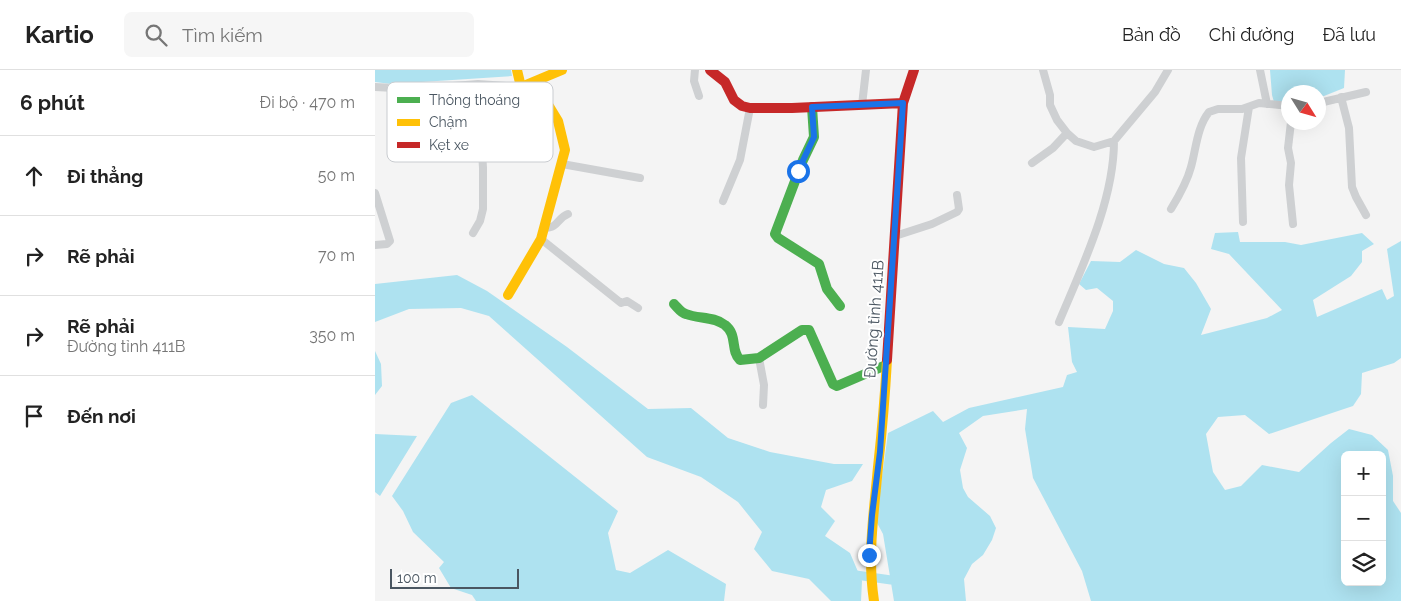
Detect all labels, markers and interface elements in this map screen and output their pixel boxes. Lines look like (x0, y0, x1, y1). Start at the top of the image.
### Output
search box (124, 12, 474, 57)
text: Kartio (25, 20, 94, 49)
icon: search (142, 21, 170, 49)
text: Tìm kiếm (182, 24, 263, 46)
text: Bản đồ (1122, 24, 1181, 45)
text: Chỉ đường (1209, 24, 1294, 45)
text: Đã lưu (1322, 24, 1376, 45)
legend (387, 82, 553, 162)
north arrow (1281, 85, 1326, 130)
text: 6 phút (20, 90, 85, 115)
text: Thông thoáng (429, 92, 520, 108)
text: Đi bộ · 470 m (260, 93, 355, 112)
text: Chậm (429, 114, 467, 130)
text: Kẹt xe (429, 137, 469, 153)
route start (787, 160, 810, 183)
icon: ahead (20, 162, 48, 190)
text: Đi thẳng (67, 165, 143, 187)
text: 50 m (318, 166, 355, 185)
icon: right (20, 242, 48, 270)
text: Rẽ phải (67, 245, 135, 267)
text: 70 m (318, 246, 355, 265)
street label: Đường tỉnh 411B (860, 259, 888, 379)
text: Rẽ phải (67, 315, 135, 337)
icon: right (20, 322, 48, 350)
text: 350 m (309, 326, 355, 345)
text: Đường tỉnh 411B (67, 337, 186, 356)
icon: arrive (20, 402, 48, 430)
text: Đến nơi (67, 405, 136, 427)
map controls (1341, 451, 1386, 586)
button: + (1341, 451, 1386, 496)
button: − (1341, 496, 1386, 541)
button: layers (1341, 541, 1386, 586)
route end (858, 544, 881, 567)
scale bar (390, 566, 519, 589)
text: 100 m (397, 570, 437, 586)

